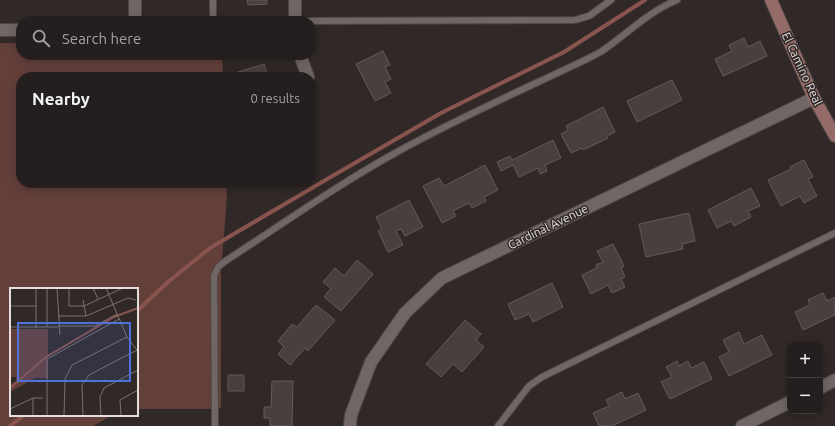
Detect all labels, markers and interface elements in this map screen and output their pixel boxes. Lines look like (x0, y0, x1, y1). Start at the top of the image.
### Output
search box (16, 16, 316, 60)
icon: search (30, 27, 52, 49)
text: Search here (62, 30, 141, 47)
street label: El Camino Real (780, 30, 825, 108)
text: Nearby (32, 89, 90, 108)
text: 0 results (250, 91, 300, 105)
street label: Cardinal Avenue (506, 202, 590, 252)
inset map (10, 288, 138, 416)
map controls (787, 342, 823, 414)
button: + (787, 342, 823, 378)
button: − (787, 378, 823, 414)

